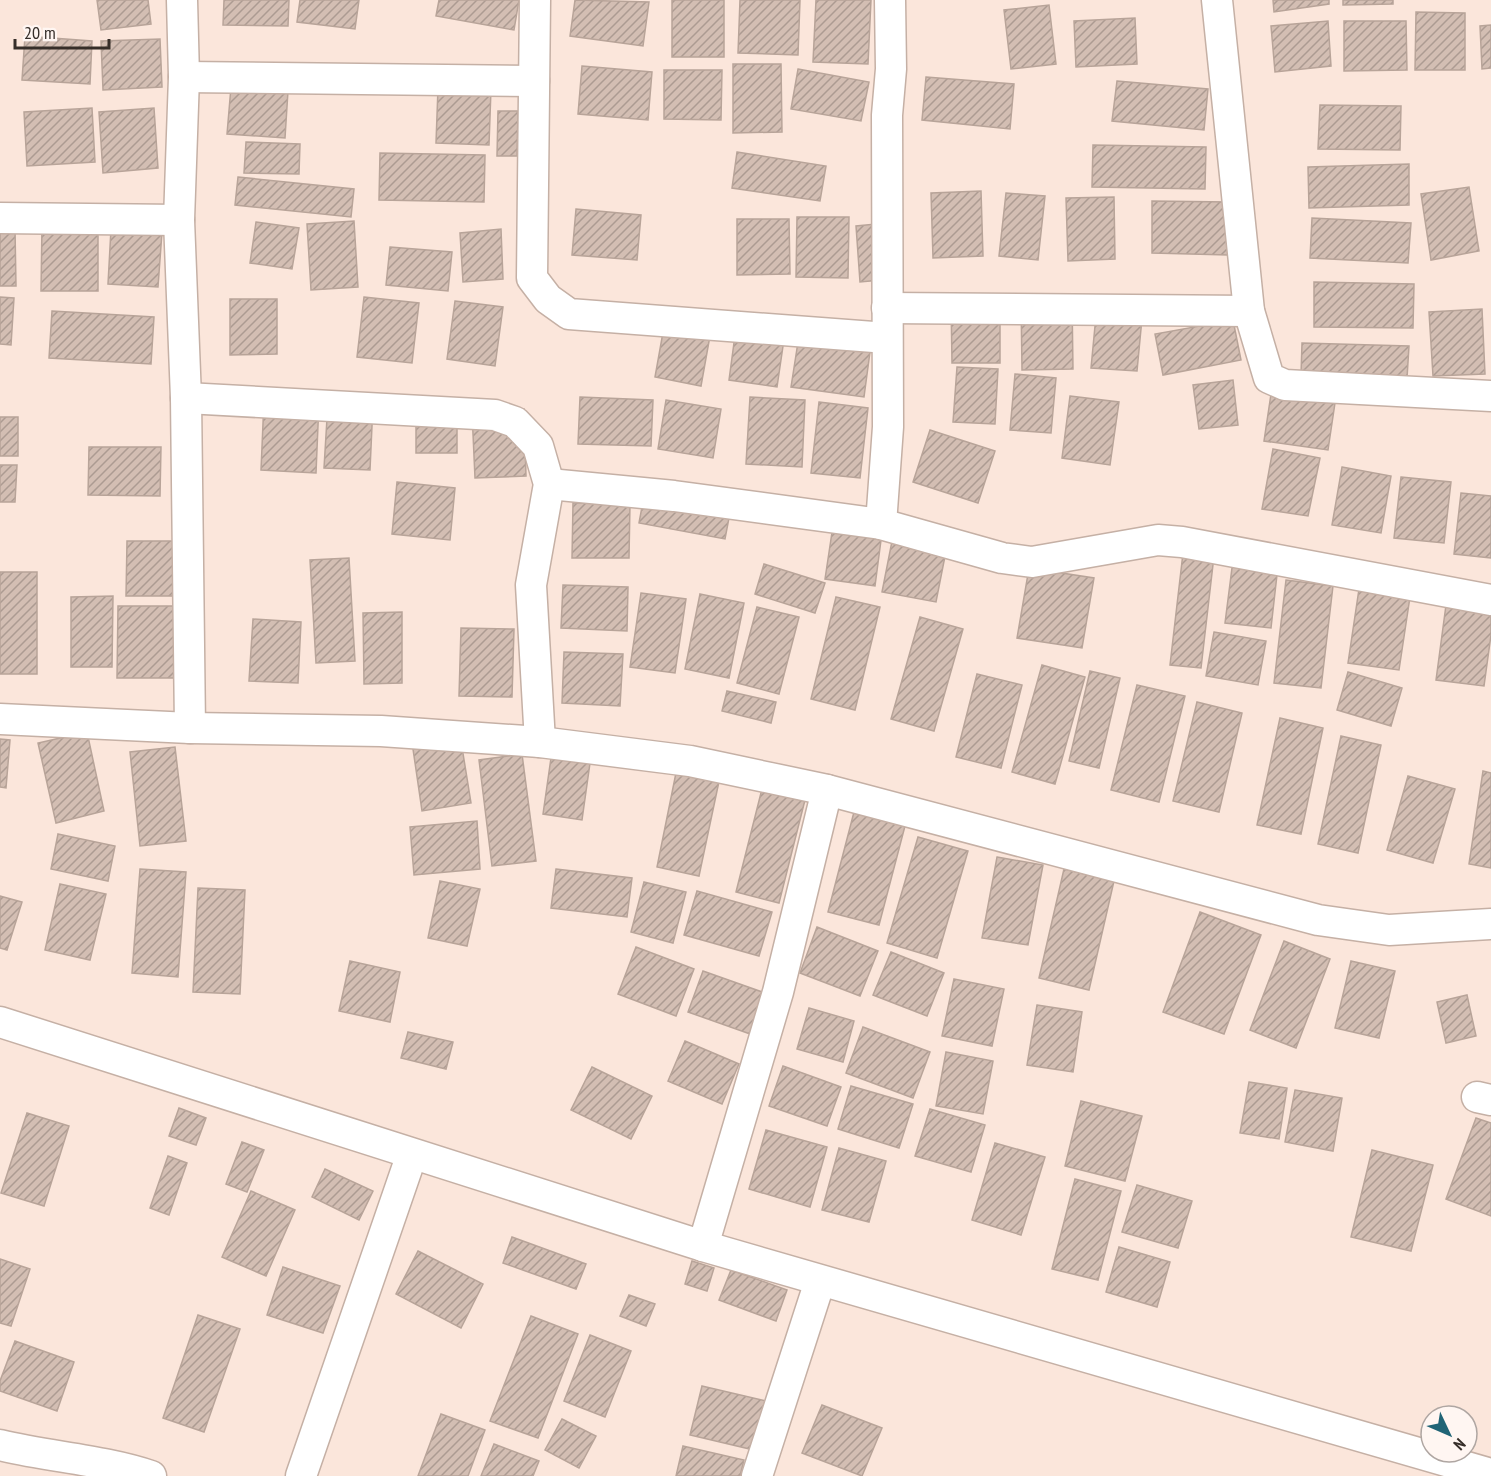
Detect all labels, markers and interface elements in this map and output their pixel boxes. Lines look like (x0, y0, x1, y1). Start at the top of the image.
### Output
scale bar (15, 12, 110, 50)
text: 20 m (24, 21, 56, 44)
north arrow (1419, 1404, 1479, 1464)
text: N (1450, 1434, 1470, 1454)

